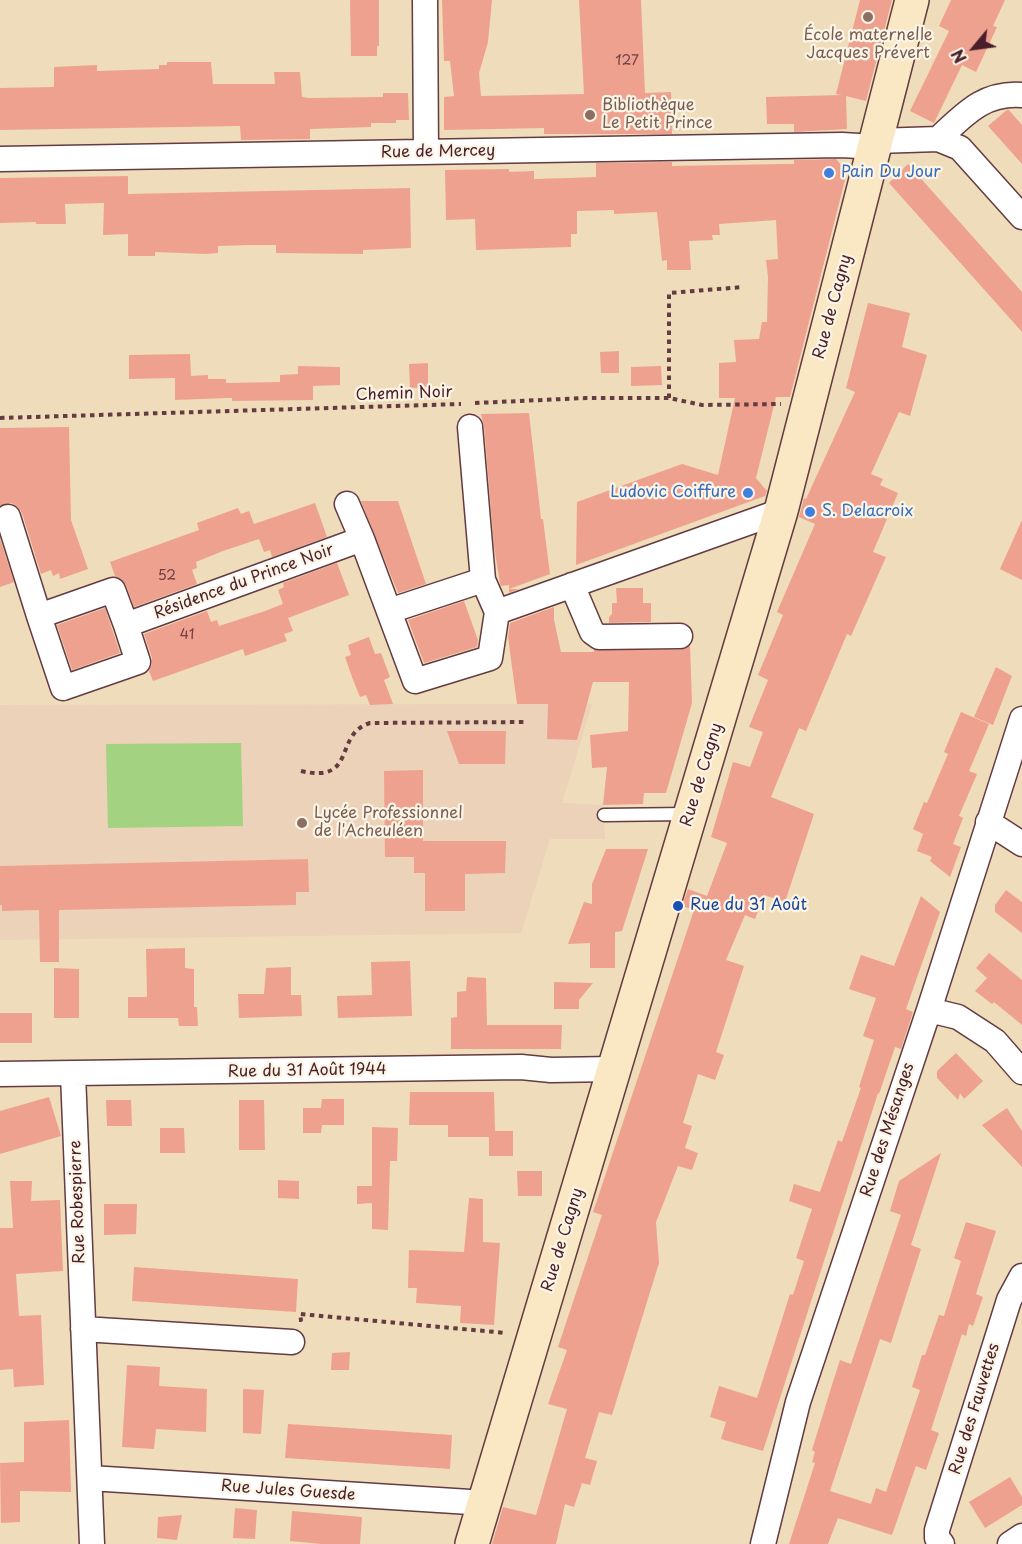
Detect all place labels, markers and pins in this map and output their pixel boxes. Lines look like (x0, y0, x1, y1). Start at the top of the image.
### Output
marker: École maternelle Jacques Prévert (861, 10, 875, 24)
place label: École maternelle Jacques Prévert (804, 26, 932, 64)
place label: Bibliothèque Le Petit Prince (602, 96, 713, 134)
marker: Bibliothèque Le Petit Prince (583, 108, 597, 122)
place label: Pain Du Jour (841, 163, 941, 183)
marker: Pain Du Jour (822, 166, 836, 180)
place label: Ludovic Coiffure (610, 483, 736, 503)
marker: Ludovic Coiffure (741, 486, 755, 500)
place label: S. Delacroix (822, 502, 913, 522)
marker: S. Delacroix (803, 505, 817, 519)
place label: Lycée Professionnel de l'Acheuléen (314, 804, 463, 842)
marker: Lycée Professionnel de l'Acheuléen (295, 816, 309, 830)
place label: Rue du 31 Août (690, 896, 807, 916)
marker: Rue du 31 Août (671, 899, 685, 913)

